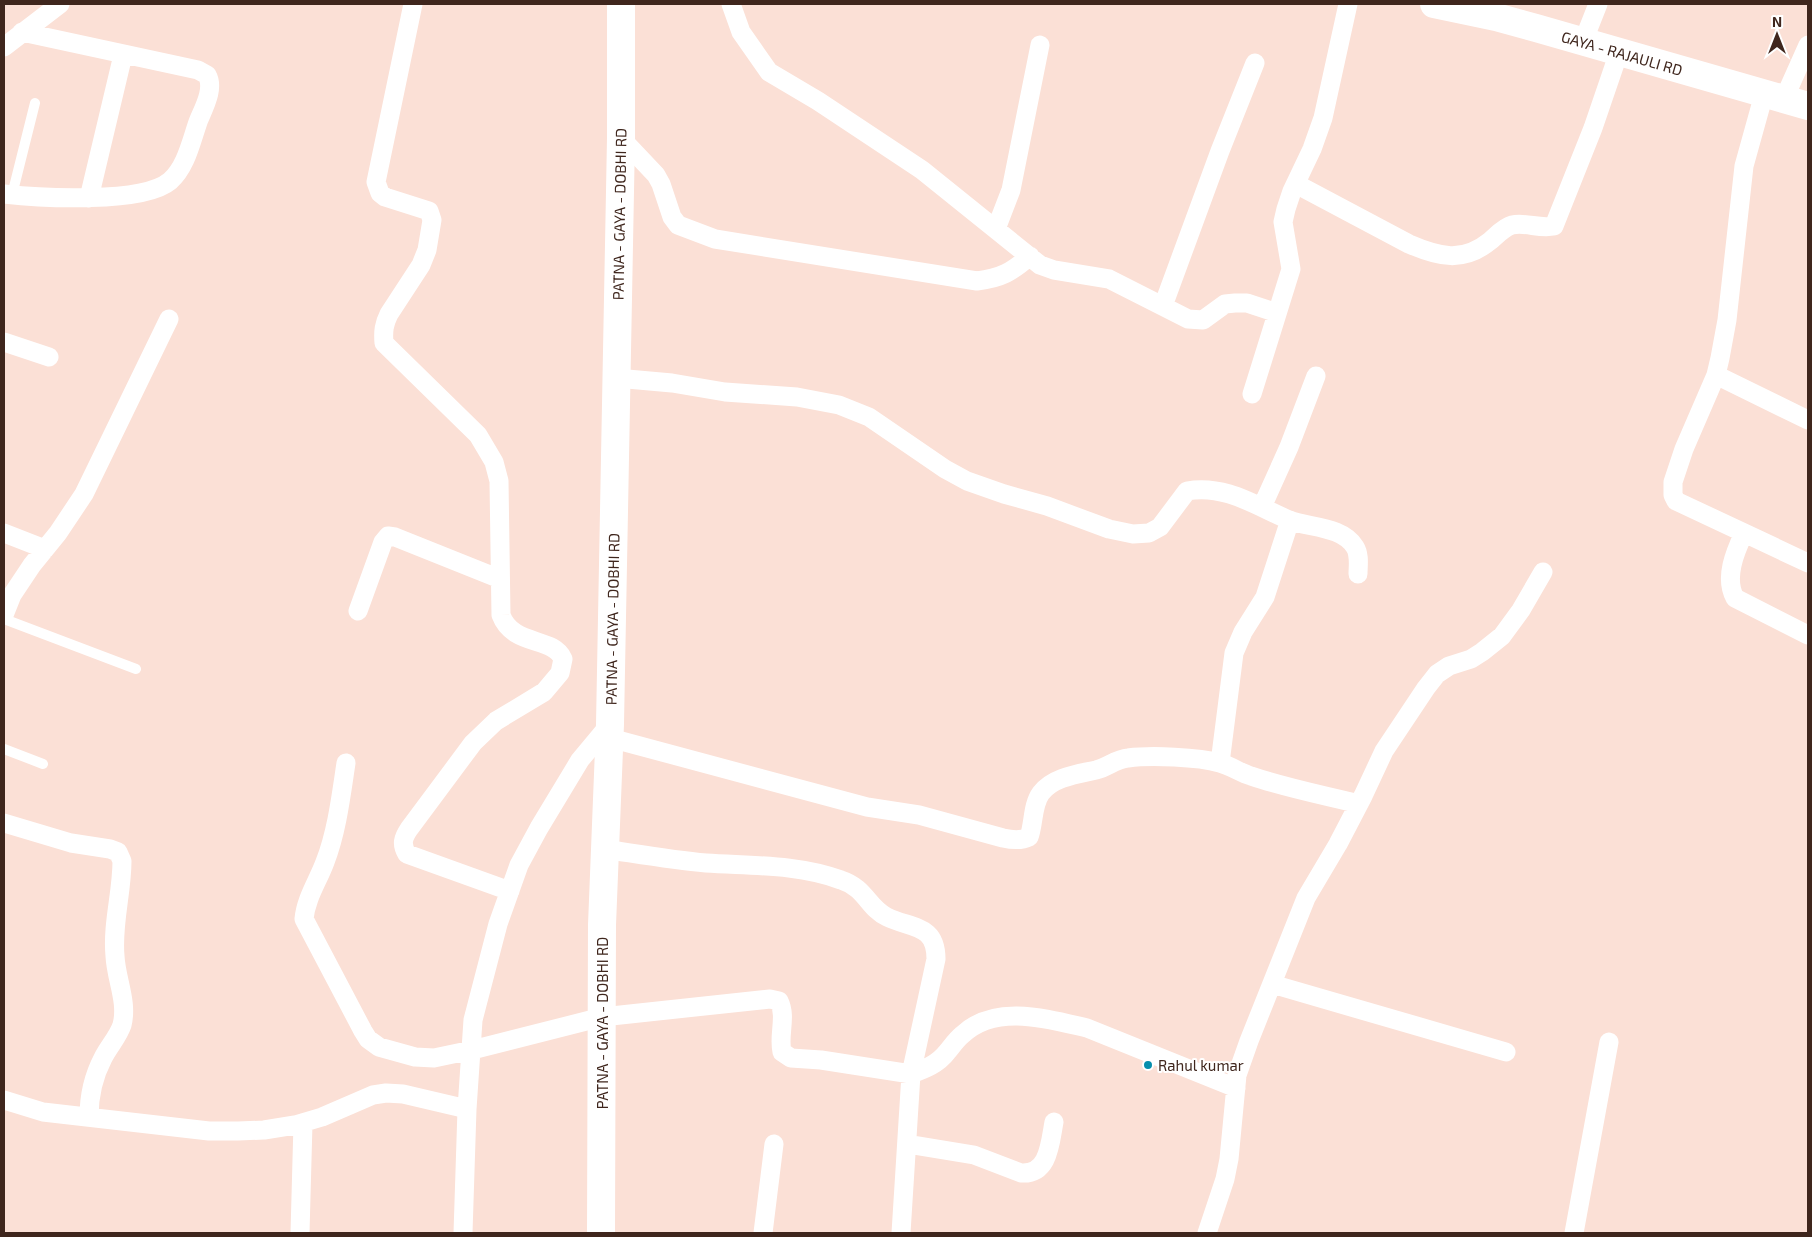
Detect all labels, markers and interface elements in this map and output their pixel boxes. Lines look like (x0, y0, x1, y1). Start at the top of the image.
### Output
north arrow (1752, 10, 1802, 60)
text: N (1772, 13, 1782, 30)
street label: GAYA - RAJAULI RD (1559, 27, 1685, 79)
street label: PATNA - GAYA - DOBHI RD (608, 128, 630, 300)
street label: PATNA - GAYA - DOBHI RD (601, 533, 623, 705)
street label: PATNA - GAYA - DOBHI RD (593, 937, 611, 1109)
place label: Rahul kumar (1158, 1056, 1244, 1074)
marker: Rahul kumar (1142, 1059, 1154, 1071)

